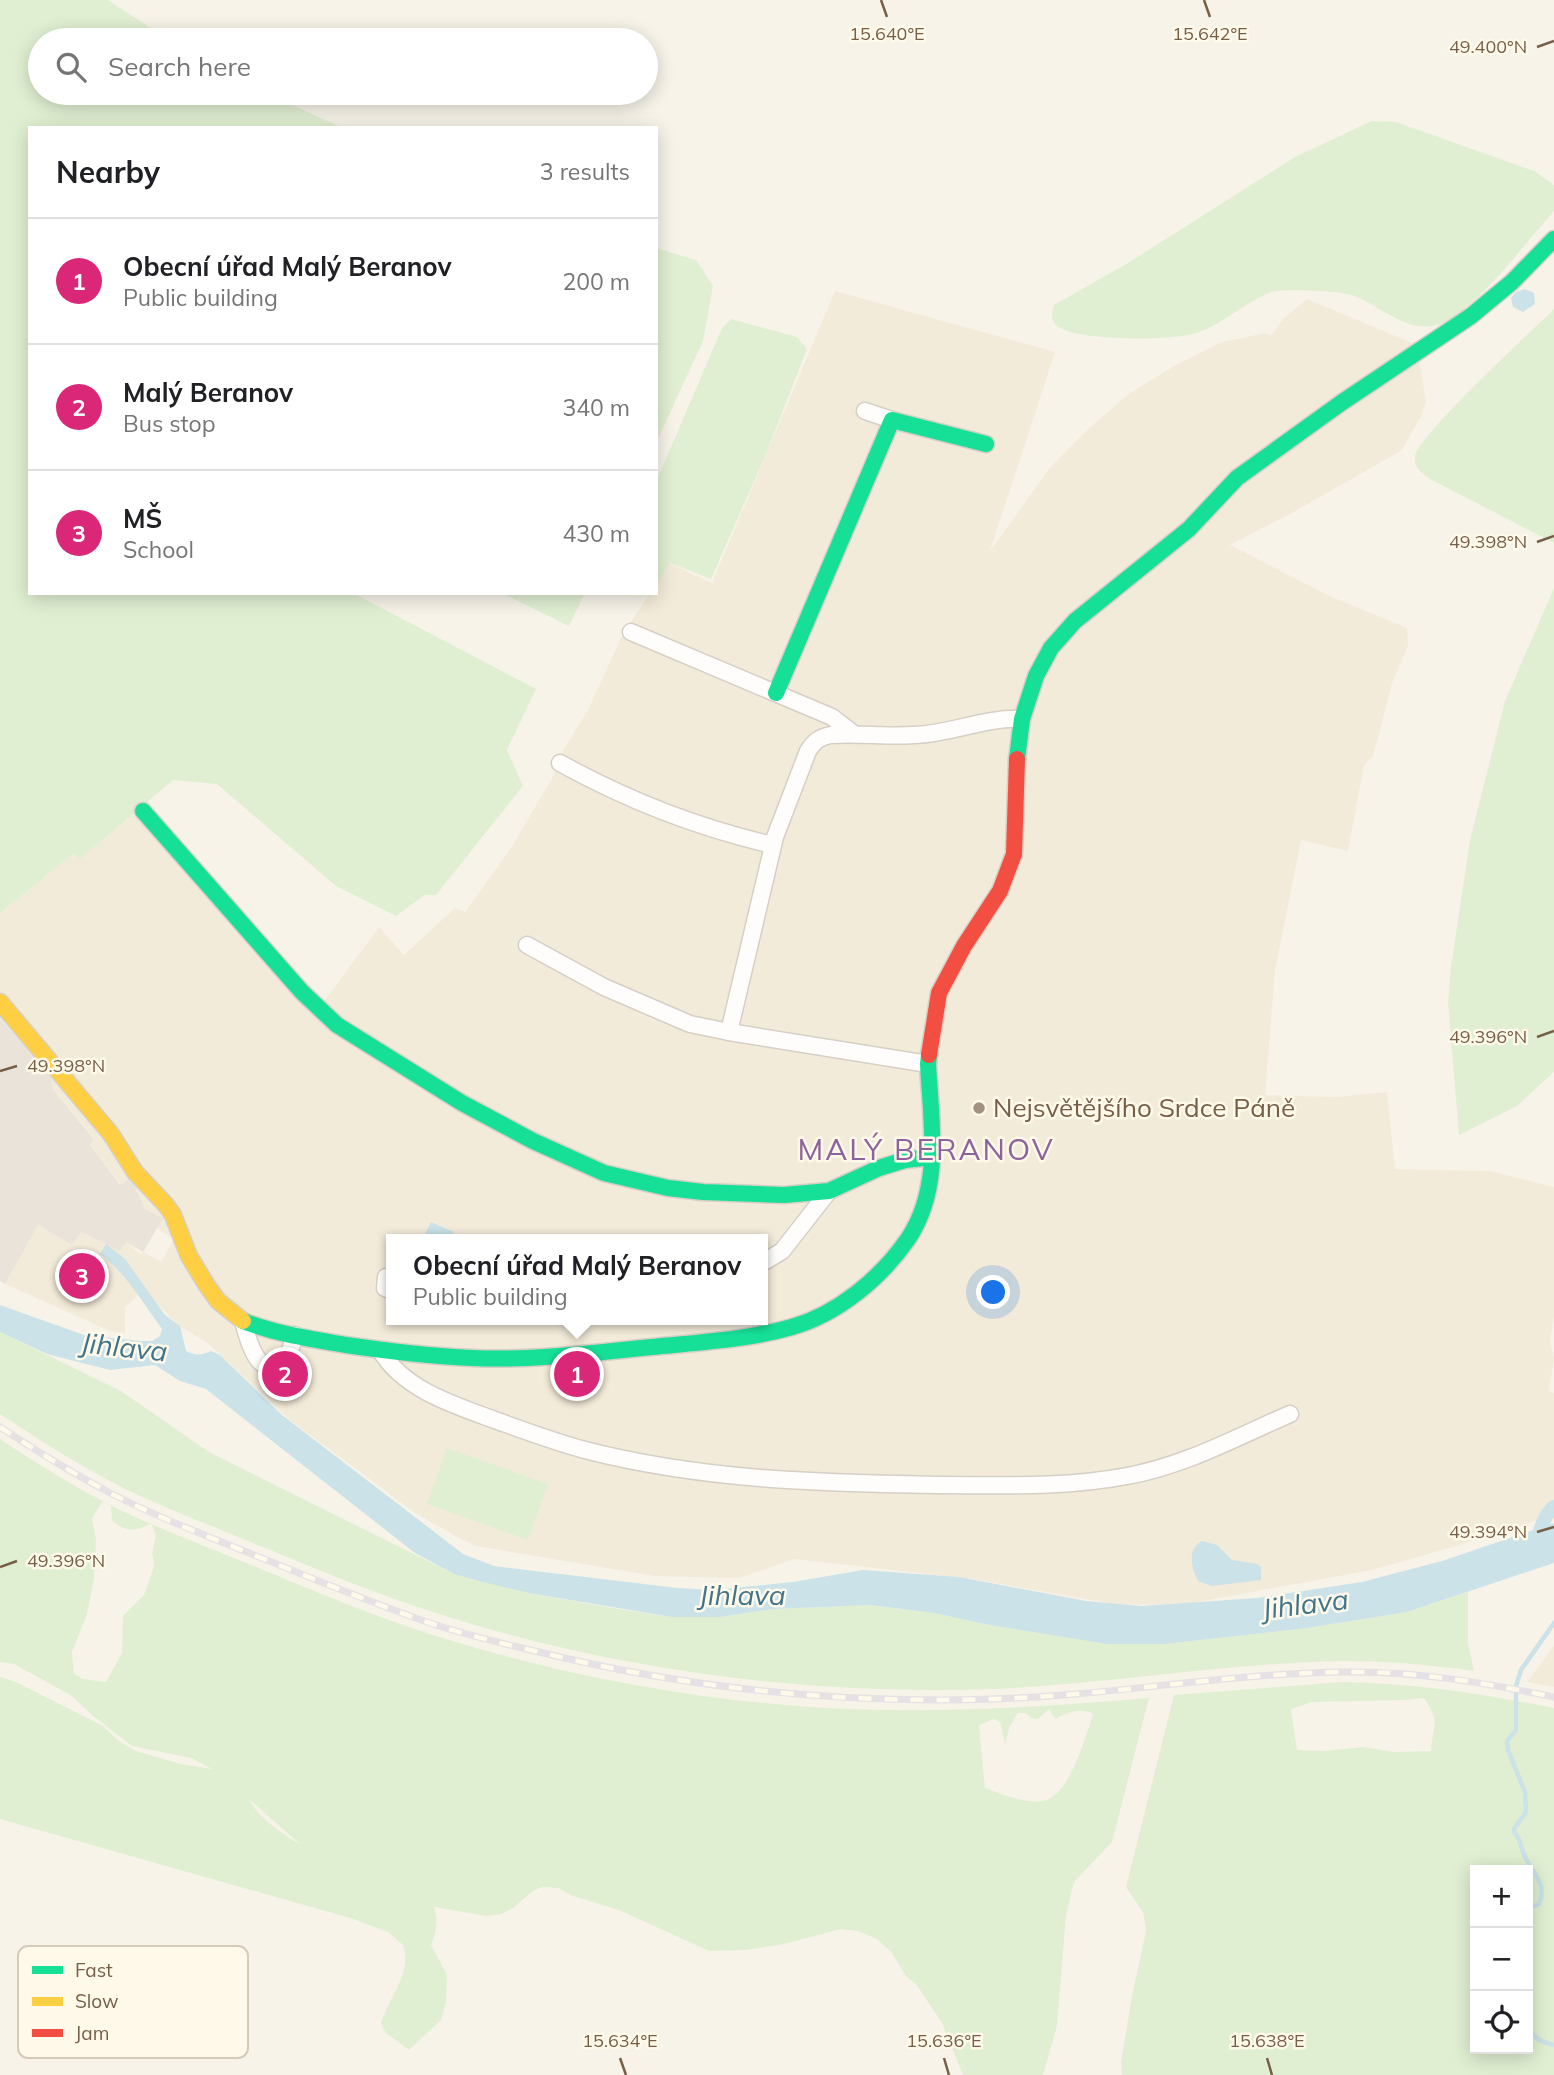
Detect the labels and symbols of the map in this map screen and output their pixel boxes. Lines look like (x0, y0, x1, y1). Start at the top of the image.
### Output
text: 15.640°E (849, 22, 925, 45)
text: 15.642°E (1172, 22, 1248, 45)
text: 49.400°N (1449, 35, 1527, 58)
text: 49.398°N (1449, 530, 1527, 553)
text: 49.396°N (1449, 1025, 1527, 1048)
text: 49.398°N (27, 1054, 105, 1077)
place label: Nejsvětějšího Srdce Páně (993, 1091, 1295, 1124)
marker: Nejsvětějšího Srdce Páně (971, 1100, 987, 1116)
district label: MALÝ BERANOV (797, 1130, 1055, 1168)
pin: 3 (59, 1250, 105, 1302)
your location (976, 1275, 1010, 1309)
water label: Jihlava (77, 1324, 169, 1368)
pin: 2 (262, 1348, 308, 1400)
pin: 1 (554, 1348, 600, 1400)
text: 49.394°N (1449, 1520, 1527, 1543)
text: 49.396°N (27, 1549, 105, 1572)
water label: Jihlava (697, 1577, 786, 1612)
water label: Jihlava (1258, 1581, 1350, 1626)
legend (18, 1946, 248, 2058)
text: Fast (75, 1958, 113, 1982)
text: Slow (75, 1989, 119, 2013)
text: Jam (75, 2021, 109, 2045)
text: 15.634°E (582, 2029, 658, 2052)
text: 15.636°E (906, 2029, 982, 2052)
text: 15.638°E (1229, 2029, 1305, 2052)

